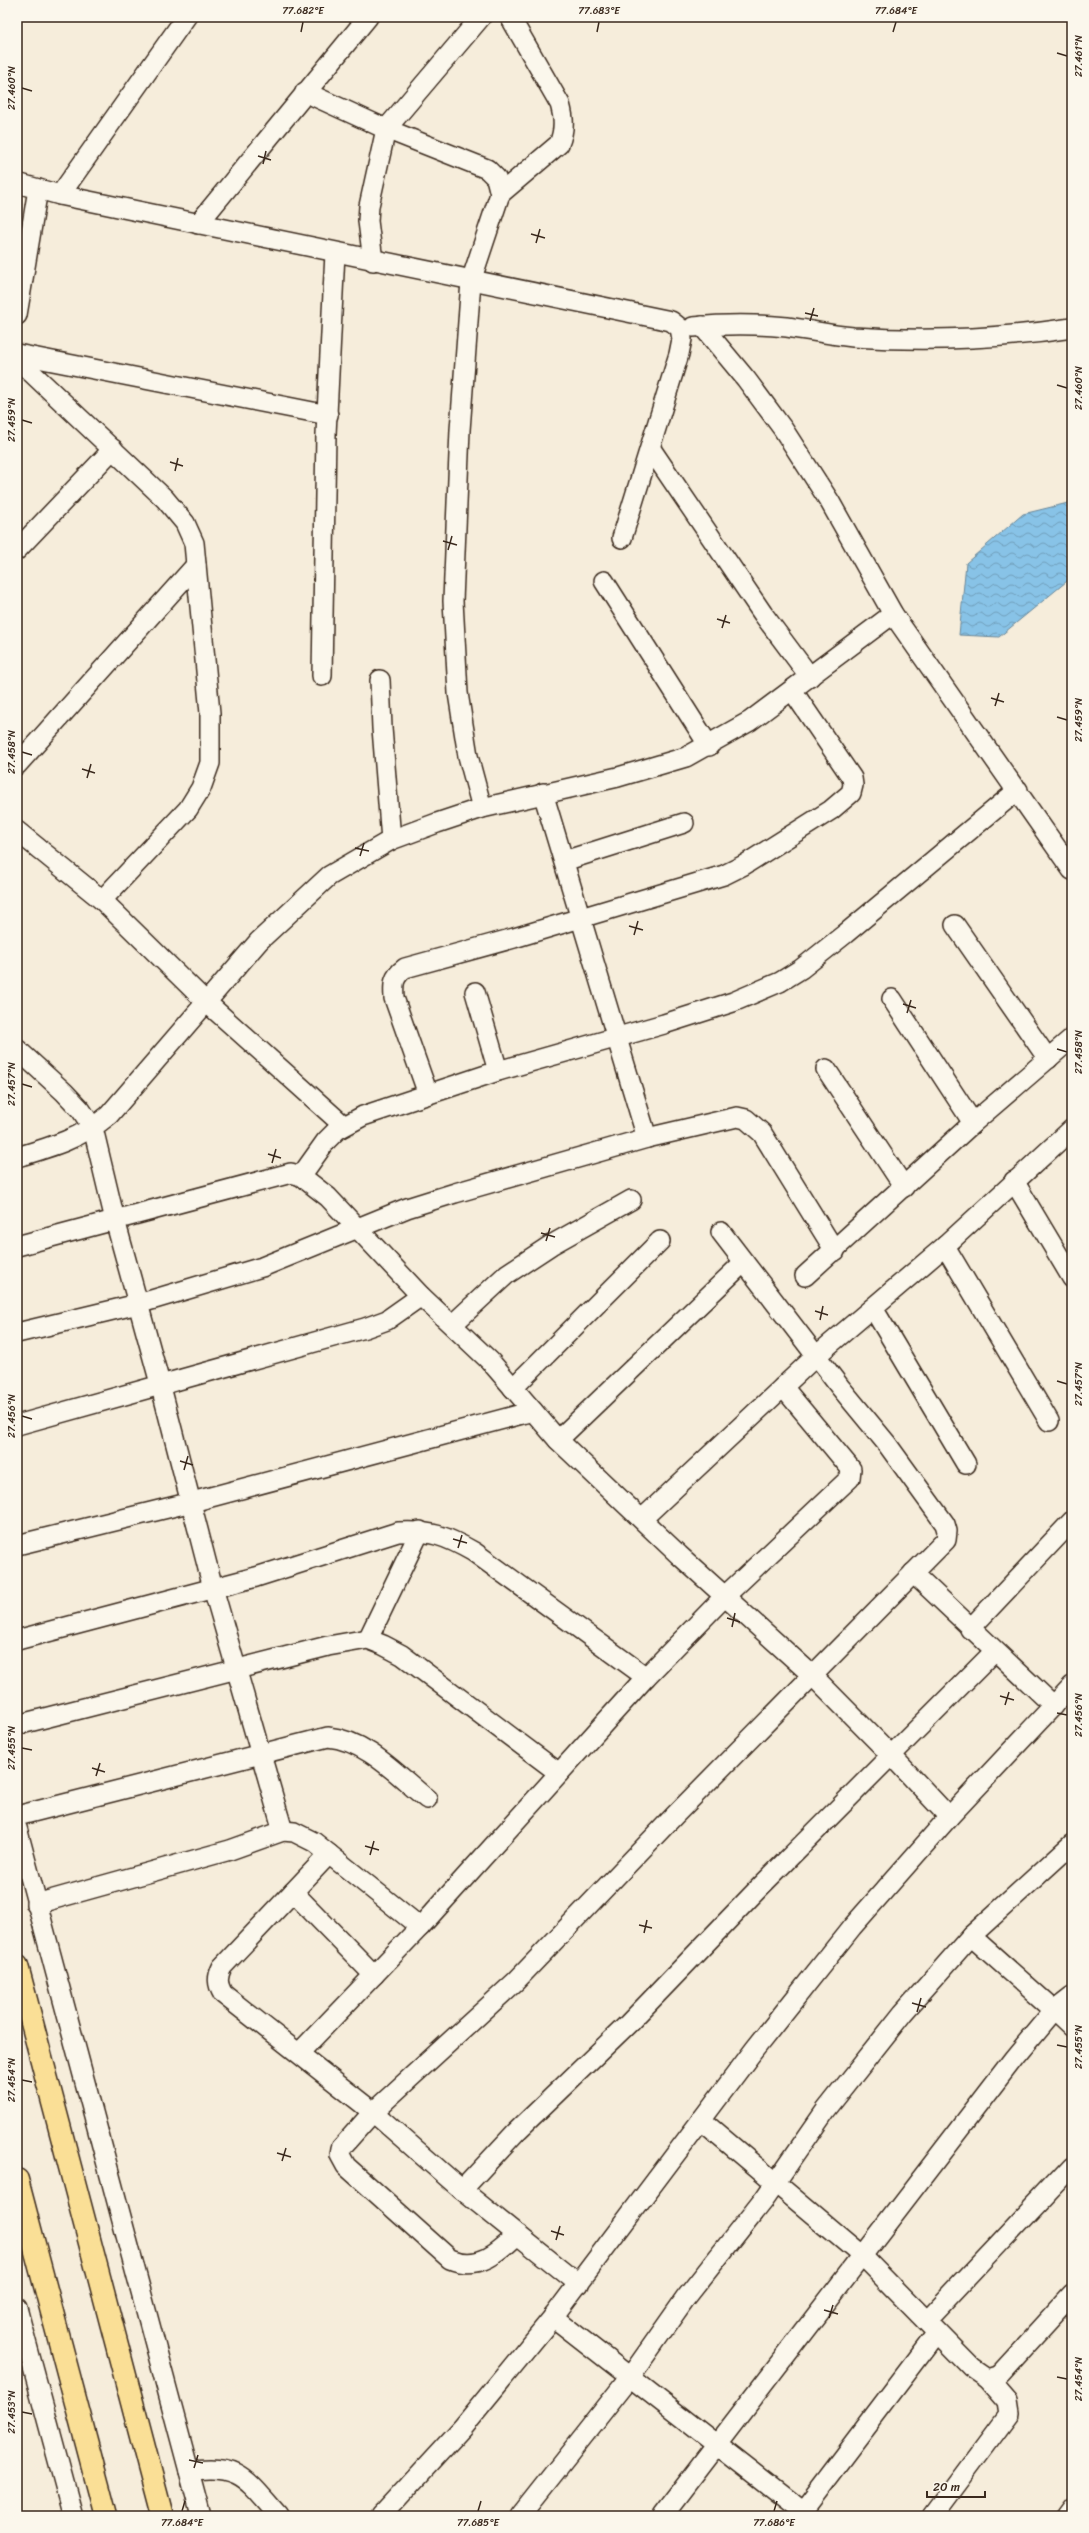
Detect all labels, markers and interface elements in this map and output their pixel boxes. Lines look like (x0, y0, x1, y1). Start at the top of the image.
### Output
text: 77.682°E (282, 2, 325, 20)
text: 77.683°E (578, 2, 621, 20)
text: 77.684°E (875, 2, 919, 20)
text: 27.461°N (1070, 35, 1088, 77)
text: 27.460°N (3, 66, 21, 110)
text: 27.460°N (1070, 366, 1088, 410)
text: 27.459°N (3, 398, 21, 442)
text: 27.459°N (1070, 698, 1088, 742)
text: 27.458°N (3, 730, 21, 774)
text: 27.458°N (1070, 1030, 1088, 1074)
text: 27.457°N (3, 1062, 21, 1106)
text: 27.457°N (1070, 1362, 1088, 1406)
text: 27.456°N (3, 1394, 21, 1438)
text: 27.456°N (1070, 1693, 1088, 1737)
text: 27.455°N (3, 1726, 21, 1770)
text: 27.455°N (1070, 2025, 1088, 2069)
text: 27.454°N (3, 2058, 21, 2102)
text: 27.454°N (1070, 2357, 1088, 2401)
text: 27.453°N (3, 2390, 21, 2434)
scale bar (927, 2473, 985, 2499)
text: 20 m (933, 2476, 960, 2498)
text: 77.684°E (161, 2514, 205, 2532)
text: 77.685°E (457, 2514, 500, 2532)
text: 77.686°E (753, 2514, 796, 2532)

